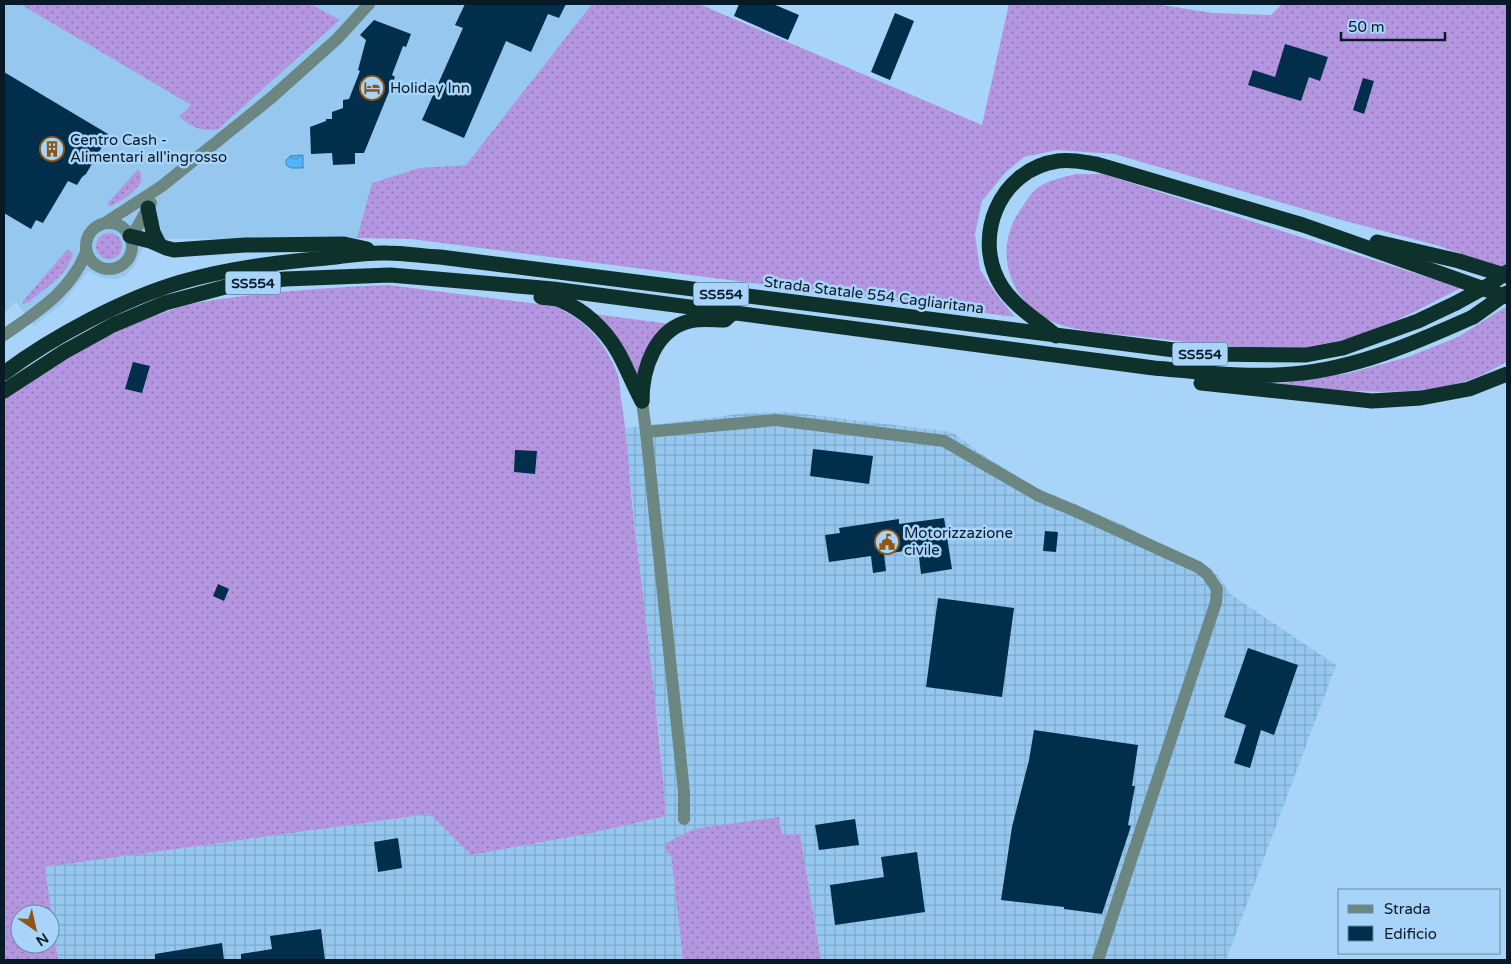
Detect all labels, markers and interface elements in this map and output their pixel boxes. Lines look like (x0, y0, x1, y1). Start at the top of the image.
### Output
scale bar (1341, 10, 1445, 42)
text: 50 m (1348, 18, 1385, 36)
hotel icon: Holiday Inn (359, 75, 385, 101)
place label: Holiday Inn (390, 79, 470, 97)
place label: Centro Cash - Alimentari all'ingrosso (70, 131, 227, 166)
building icon: Centro Cash - Alimentari all'ingrosso (39, 136, 65, 162)
road number: SS554 (226, 272, 280, 294)
street label: Strada Statale 554 Cagliaritana (763, 273, 985, 317)
road number: SS554 (694, 282, 748, 306)
road number: SS554 (1172, 342, 1228, 366)
place label: Motorizzazione civile (904, 524, 1013, 559)
public building icon: Motorizzazione civile (874, 529, 900, 555)
legend (1338, 889, 1501, 954)
text: Strada (1384, 900, 1431, 918)
north arrow (10, 904, 60, 954)
text: Edificio (1384, 925, 1437, 943)
text: N (33, 929, 51, 950)

